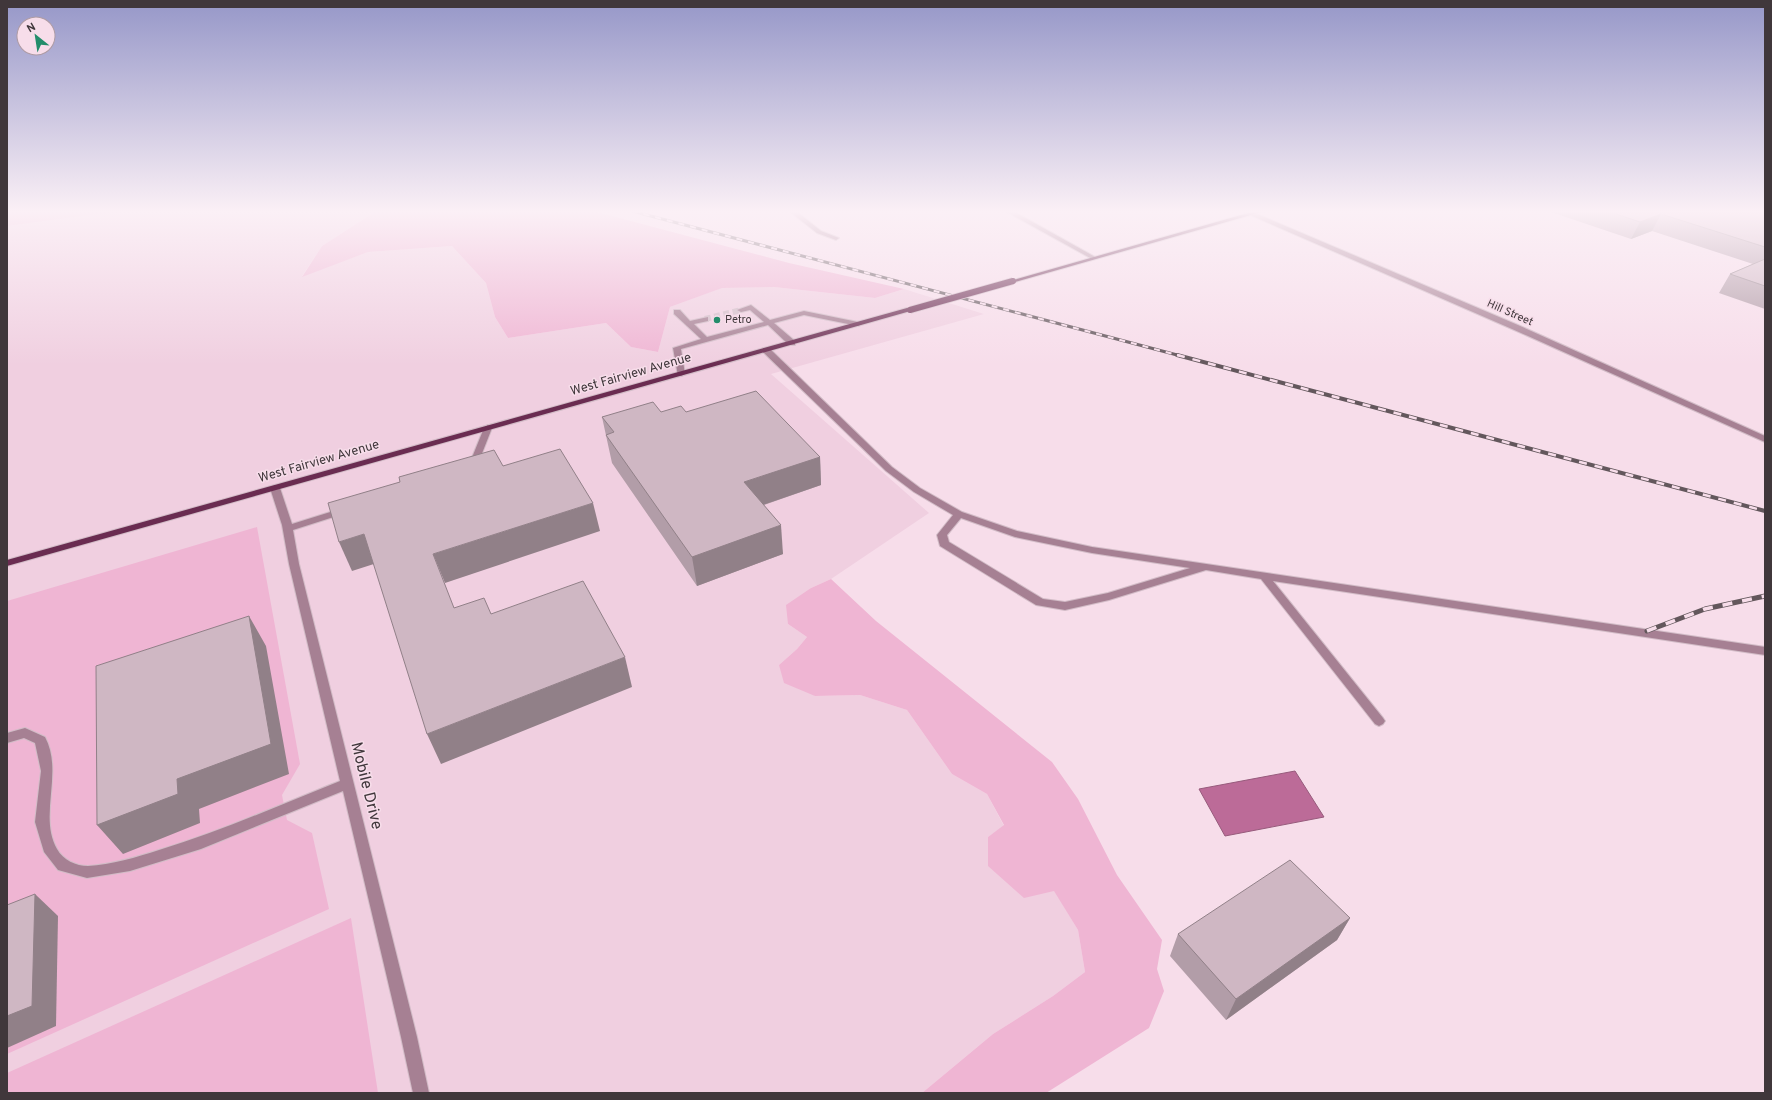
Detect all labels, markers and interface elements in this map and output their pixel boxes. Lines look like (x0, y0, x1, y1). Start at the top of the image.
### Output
north arrow (16, 16, 56, 56)
text: N (25, 20, 38, 36)
street label: Hill Street (1485, 297, 1535, 329)
place label: Petro (725, 313, 752, 327)
marker: Petro (712, 315, 722, 325)
street label: West Fairview Avenue (569, 350, 693, 400)
street label: West Fairview Avenue (257, 437, 381, 487)
street label: Mobile Drive (345, 740, 387, 832)

